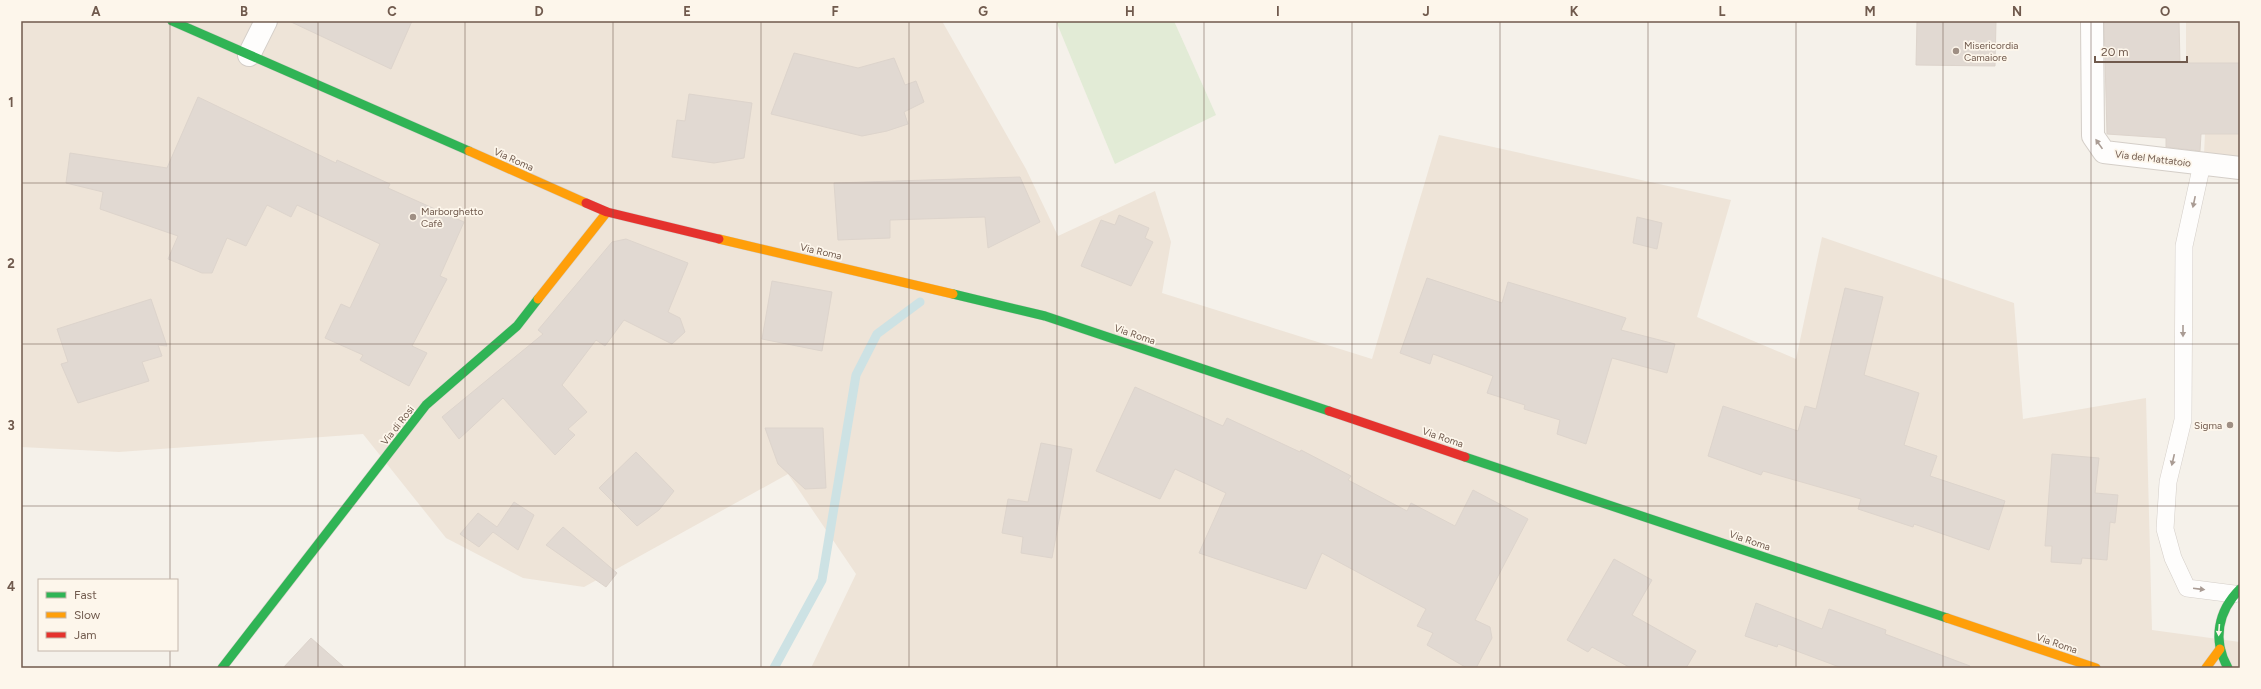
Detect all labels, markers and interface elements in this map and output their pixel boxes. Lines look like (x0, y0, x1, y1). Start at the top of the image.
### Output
text: A (91, 4, 101, 19)
text: B (240, 4, 248, 19)
text: C (387, 4, 397, 19)
text: D (534, 4, 544, 19)
text: E (683, 4, 691, 19)
text: F (831, 4, 839, 19)
text: G (978, 4, 988, 19)
text: H (1125, 4, 1135, 19)
text: I (1276, 4, 1280, 19)
text: J (1422, 4, 1430, 19)
text: K (1570, 4, 1579, 19)
text: L (1719, 4, 1726, 19)
text: M (1864, 4, 1876, 19)
text: N (2012, 4, 2022, 19)
text: O (2160, 4, 2170, 19)
scale bar (2095, 38, 2187, 64)
place label: Misericordia Camaiore (1964, 39, 2018, 64)
text: 20 m (2101, 45, 2129, 59)
marker: Misericordia Camaiore (1951, 46, 1961, 56)
text: 1 (8, 95, 14, 110)
one-way arrow (2095, 139, 2103, 149)
street label: Via Roma (492, 145, 536, 174)
street label: Via del Mattatoio (2114, 147, 2192, 170)
one-way arrow (2190, 196, 2196, 209)
place label: Marborghetto Cafè (421, 205, 483, 230)
marker: Marborghetto Cafè (408, 212, 418, 222)
street label: Via Roma (799, 240, 843, 263)
text: 2 (7, 256, 15, 271)
street label: Via Roma (1113, 321, 1157, 348)
one-way arrow (2180, 325, 2187, 337)
street label: Via di Rosi (378, 403, 417, 448)
text: 3 (7, 418, 15, 433)
place label: Sigma (2194, 419, 2222, 432)
marker: Sigma (2225, 420, 2235, 430)
street label: Via Roma (1421, 424, 1465, 451)
one-way arrow (2170, 454, 2176, 467)
street label: Via Roma (1728, 527, 1772, 554)
text: 4 (7, 579, 15, 594)
legend (38, 579, 178, 651)
one-way arrow (2193, 586, 2205, 593)
text: Fast (74, 588, 97, 602)
text: Slow (74, 608, 101, 622)
one-way arrow (2216, 624, 2223, 636)
text: Jam (74, 628, 97, 642)
street label: Via Roma (2035, 630, 2079, 657)

